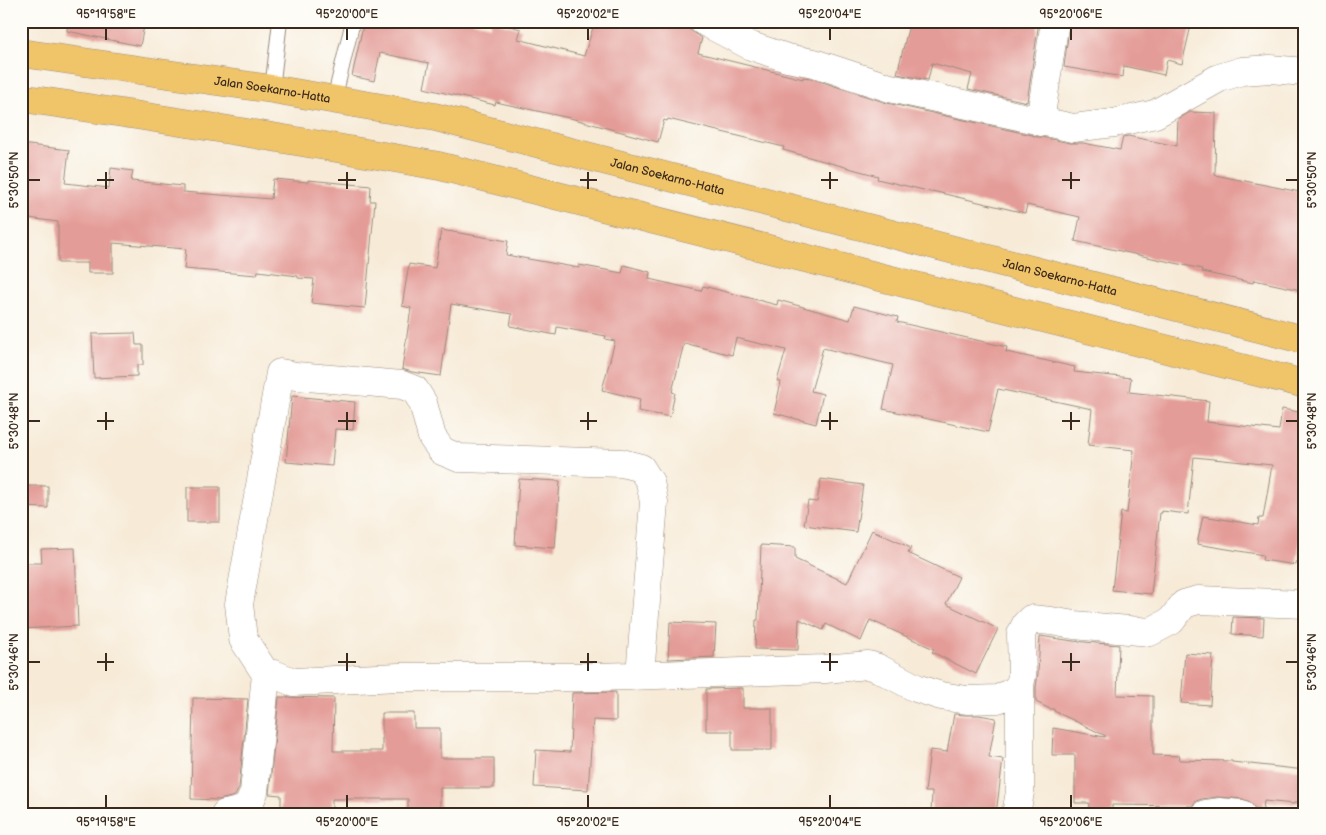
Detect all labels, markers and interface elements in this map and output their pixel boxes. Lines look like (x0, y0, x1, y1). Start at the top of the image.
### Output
text: 95°19'58"E (76, 7, 136, 22)
text: 95°20'00"E (316, 7, 378, 22)
text: 95°20'02"E (557, 7, 619, 22)
text: 95°20'04"E (799, 7, 861, 22)
text: 95°20'06"E (1040, 7, 1102, 22)
street label: Jalan Soekarno-Hatta (213, 73, 332, 106)
text: 5°30'50"N (7, 152, 22, 208)
text: 5°30'50"N (1305, 152, 1320, 208)
street label: Jalan Soekarno-Hatta (609, 155, 726, 199)
street label: Jalan Soekarno-Hatta (1001, 255, 1119, 299)
text: 5°30'48"N (7, 392, 22, 450)
text: 5°30'48"N (1305, 392, 1320, 450)
text: 5°30'46"N (7, 633, 22, 691)
text: 5°30'46"N (1305, 633, 1320, 691)
text: 95°19'58"E (76, 815, 136, 830)
text: 95°20'00"E (316, 815, 378, 830)
text: 95°20'02"E (557, 815, 619, 830)
text: 95°20'04"E (799, 815, 861, 830)
text: 95°20'06"E (1040, 815, 1102, 830)

